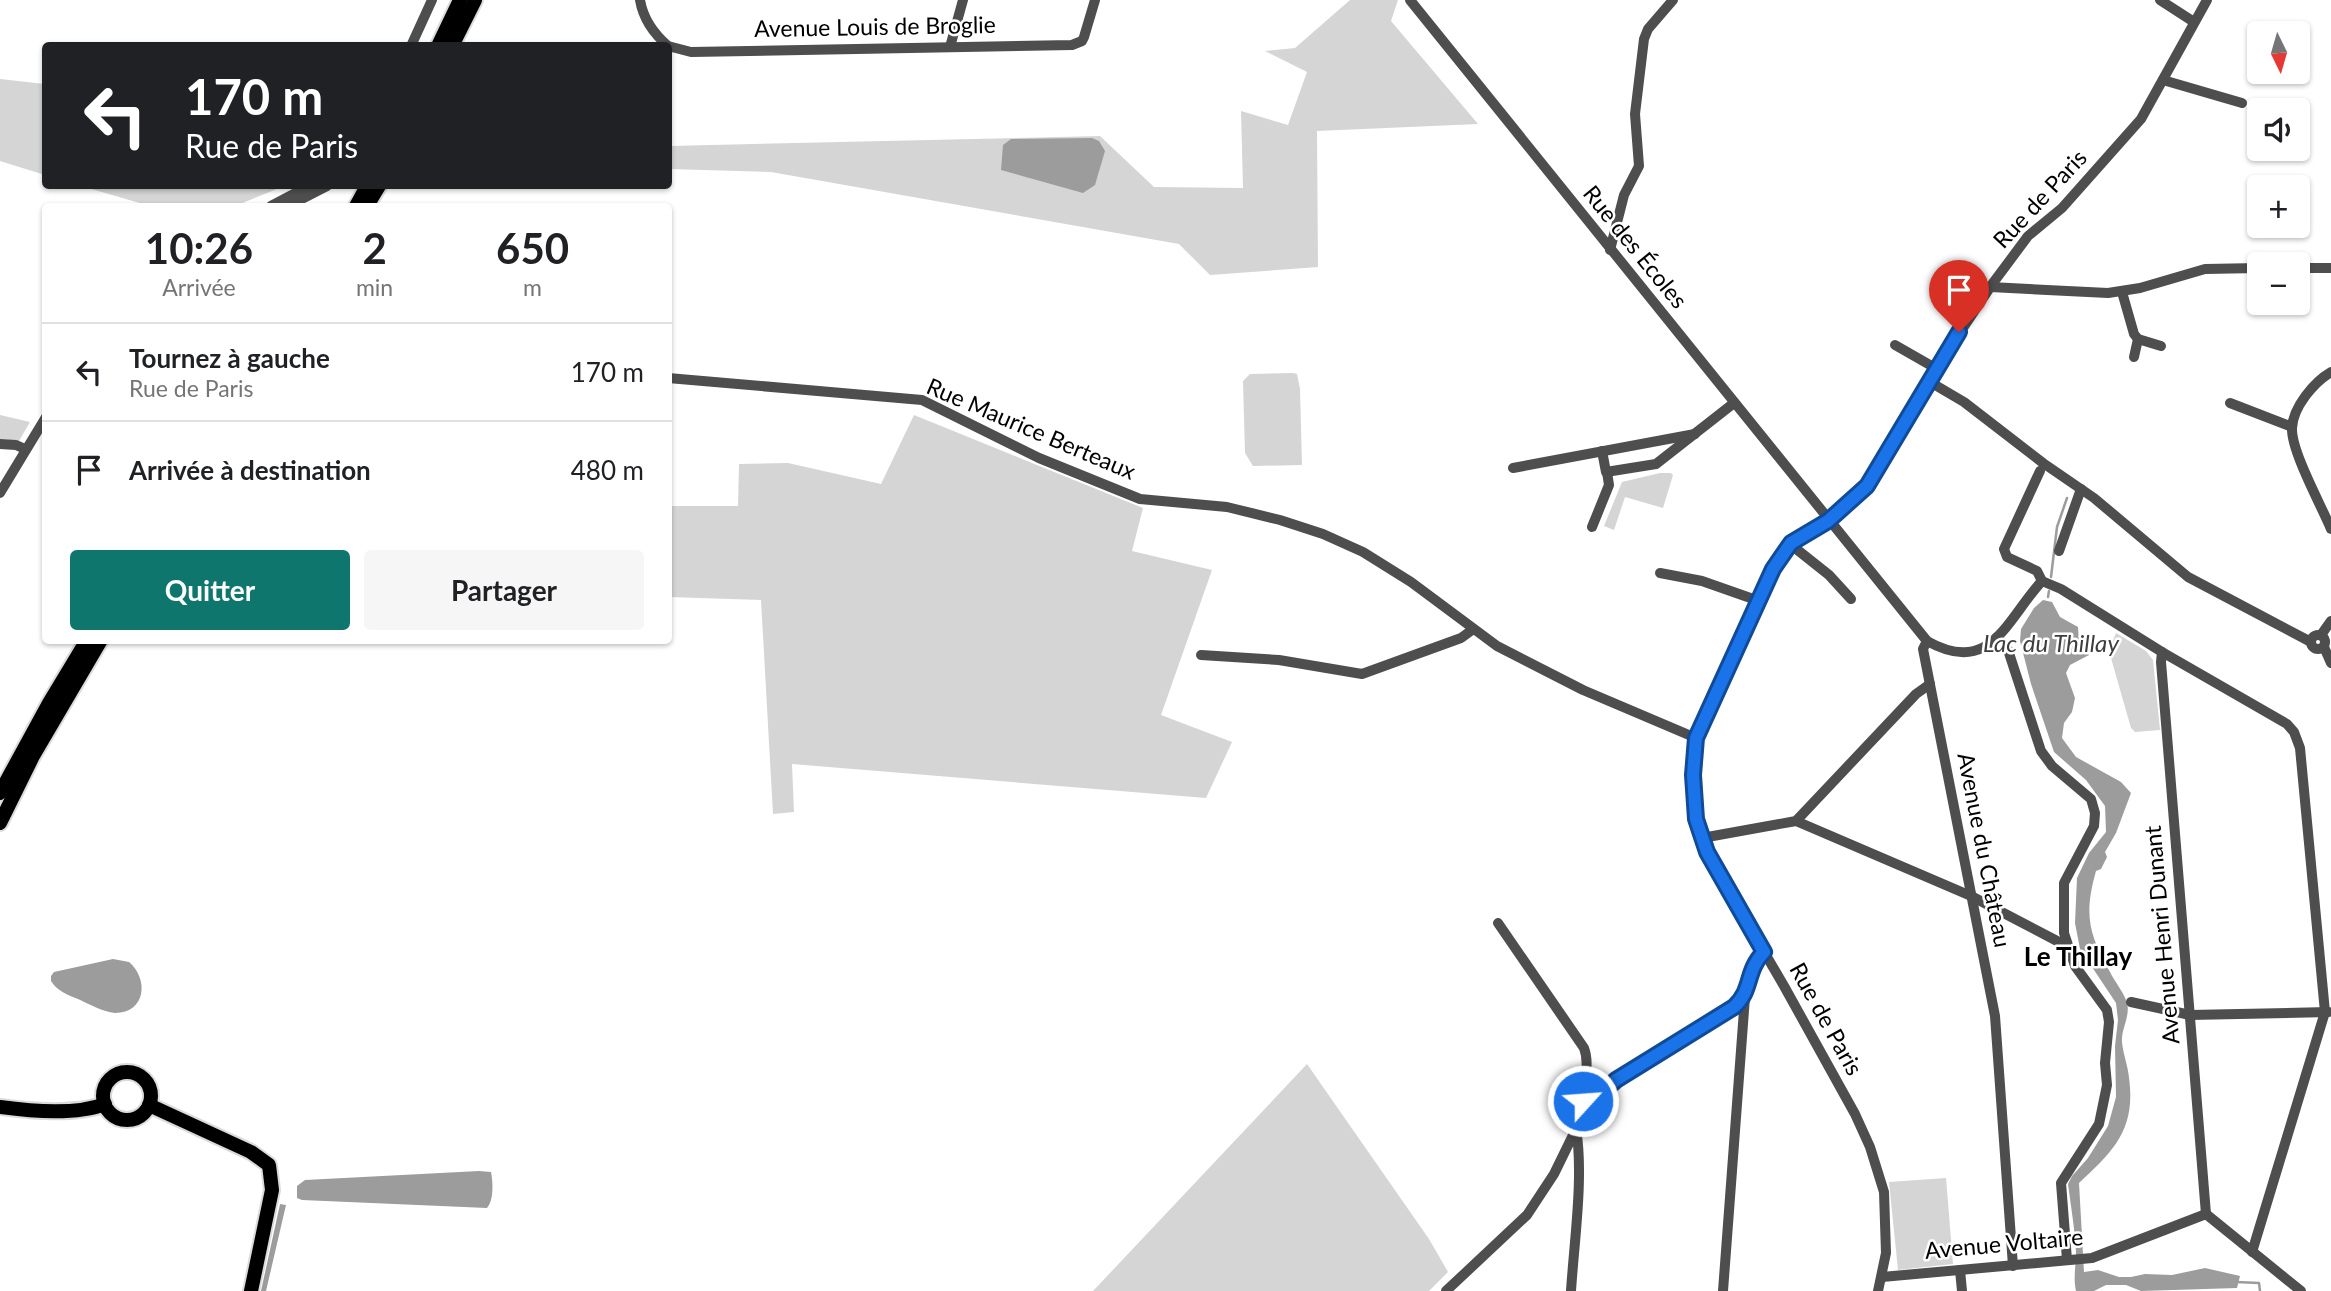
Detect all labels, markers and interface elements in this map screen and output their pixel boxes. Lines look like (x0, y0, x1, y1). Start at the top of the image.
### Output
street label: Avenue Louis de Broglie (754, 10, 996, 42)
north arrow (2247, 21, 2310, 84)
map controls (2247, 21, 2310, 315)
text: 170 m (185, 67, 323, 125)
icon: left (70, 70, 161, 161)
button: sound (2247, 98, 2310, 161)
text: Rue de Paris (185, 126, 358, 165)
street label: Rue de Paris (1987, 143, 2092, 253)
button: + (2247, 175, 2310, 238)
street label: Rue des Écoles (1578, 179, 1694, 313)
text: 10:26 (145, 223, 253, 273)
text: 2 (362, 223, 387, 273)
text: 650 (496, 223, 569, 273)
button: − (2247, 252, 2310, 315)
pin (1929, 260, 1989, 332)
icon: arrive (1940, 271, 1978, 309)
text: Arrivée (162, 273, 236, 301)
text: min (356, 273, 393, 301)
text: m (523, 273, 542, 301)
text: Tournez à gauche (129, 342, 330, 374)
icon: left (70, 353, 108, 391)
text: 170 m (571, 356, 644, 388)
street label: Rue Maurice Berteaux (923, 371, 1140, 485)
text: Rue de Paris (129, 374, 253, 402)
icon: arrive (70, 451, 108, 489)
text: Arrivée à destination (129, 454, 371, 486)
text: 480 m (571, 454, 644, 486)
button: Quitter (70, 550, 350, 630)
button: Partager (364, 550, 644, 630)
water label: Lac du Thillay (1983, 628, 2119, 657)
street label: Avenue du Château (1952, 750, 2018, 950)
street label: Avenue Henri Dunant (2137, 824, 2185, 1046)
district label: Le Thillay (2024, 940, 2132, 972)
street label: Rue de Paris (1784, 957, 1869, 1080)
position arrow (1546, 1064, 1620, 1138)
street label: Avenue Voltaire (1924, 1222, 2084, 1264)

